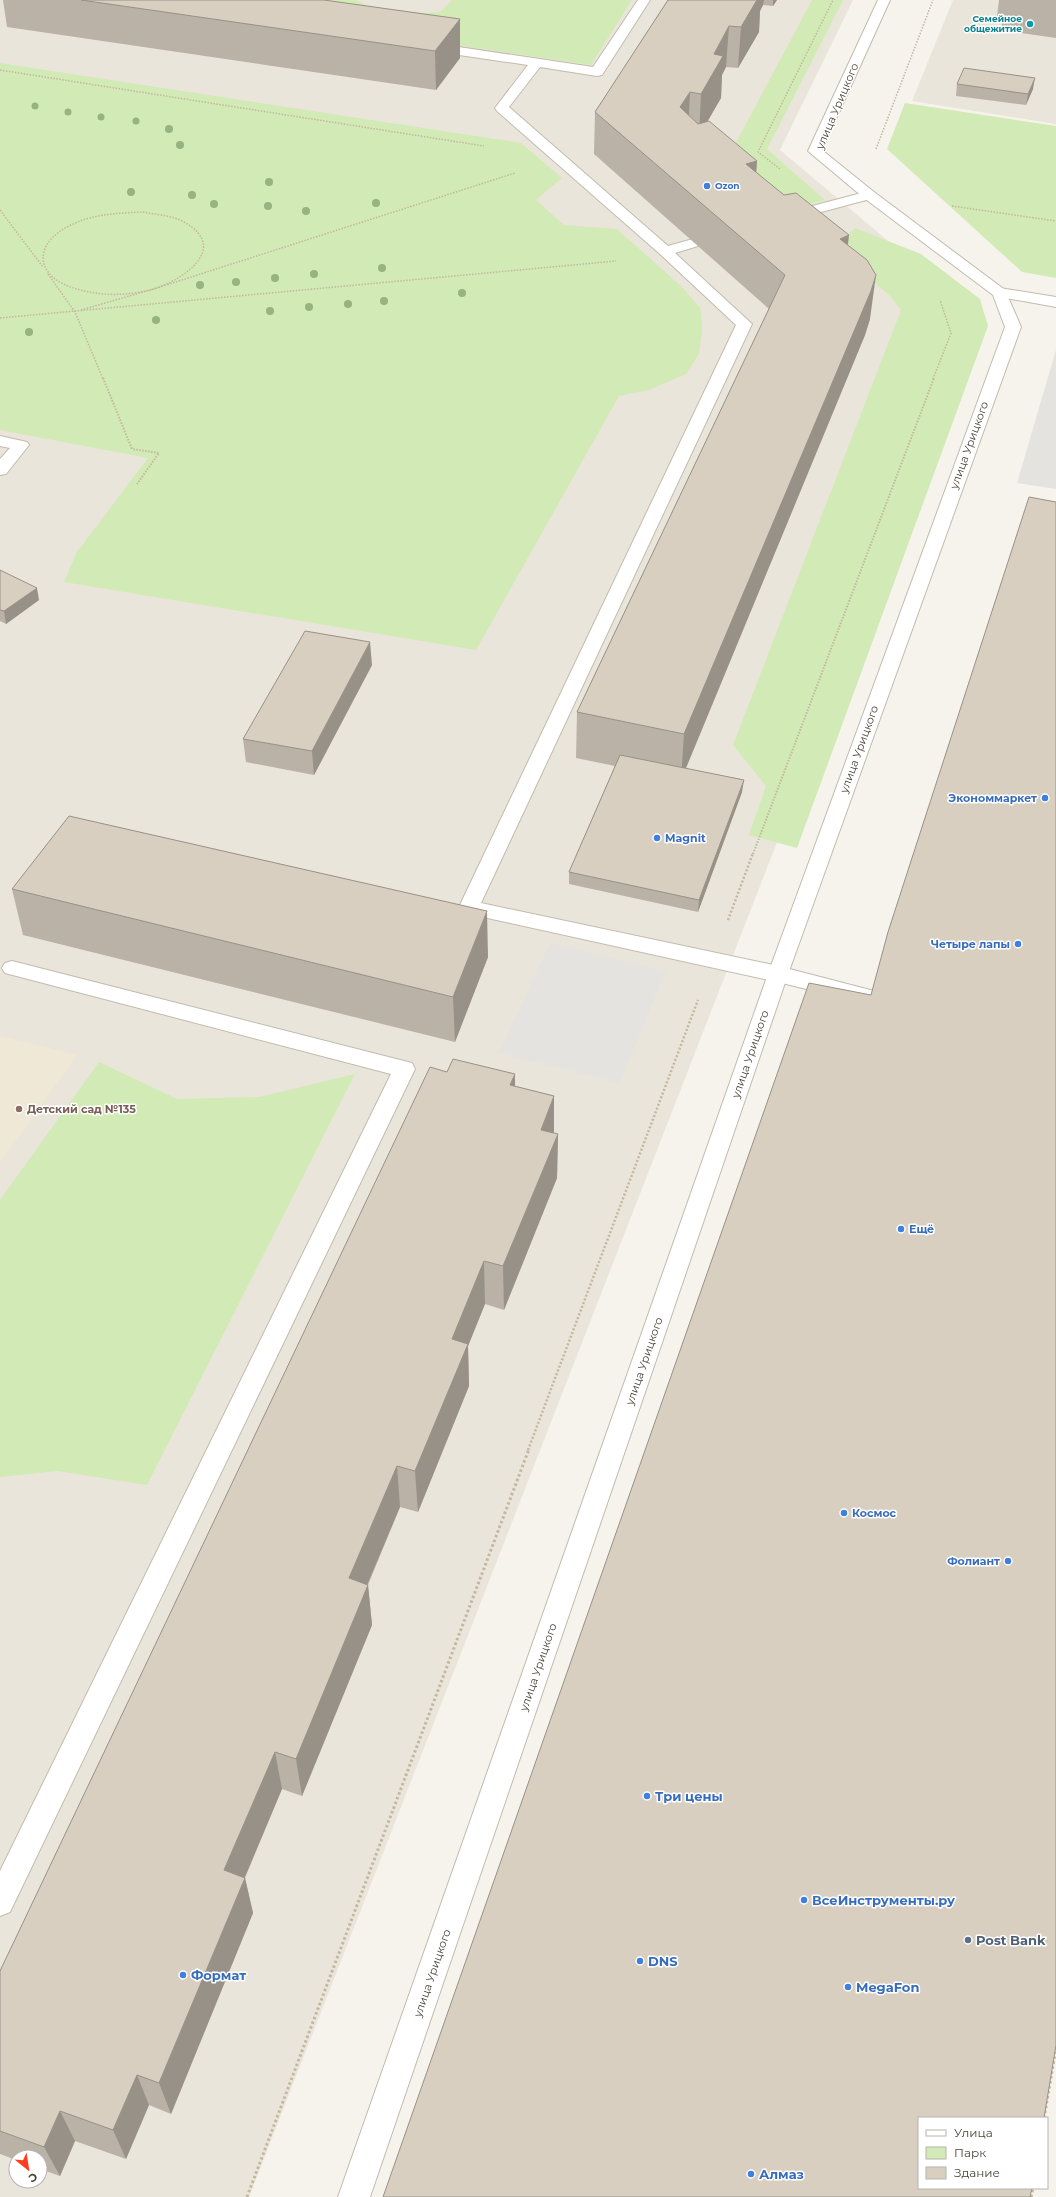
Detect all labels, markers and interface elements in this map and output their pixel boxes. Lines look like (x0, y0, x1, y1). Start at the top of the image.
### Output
place label: Семейное общежитие (964, 13, 1022, 34)
marker: Семейное общежитие (1025, 19, 1035, 29)
street label: улица Урицкого (812, 61, 861, 152)
place label: Ozon (715, 180, 740, 191)
marker: Ozon (702, 181, 712, 191)
street label: улица Урицкого (946, 399, 991, 492)
street label: улица Урицкого (836, 703, 881, 796)
place label: Экономмаркет (948, 791, 1037, 805)
marker: Экономмаркет (1040, 793, 1050, 803)
place label: Magnit (665, 831, 706, 845)
marker: Magnit (652, 833, 662, 843)
place label: Четыре лапы (931, 937, 1010, 951)
marker: Четыре лапы (1013, 939, 1023, 949)
street label: улица Урицкого (728, 1008, 772, 1101)
place label: Детский сад №135 (27, 1102, 136, 1116)
marker: Детский сад №135 (14, 1104, 24, 1114)
place label: Ещё (909, 1222, 934, 1236)
marker: Ещё (896, 1224, 906, 1234)
street label: улица Урицкого (622, 1315, 666, 1408)
place label: Космос (852, 1506, 897, 1520)
marker: Космос (839, 1508, 849, 1518)
place label: Фолиант (947, 1554, 1000, 1568)
marker: Фолиант (1003, 1556, 1013, 1566)
street label: улица Урицкого (516, 1621, 560, 1714)
place label: Три цены (655, 1788, 723, 1804)
marker: Три цены (642, 1791, 652, 1801)
place label: ВсеИнструменты.ру (812, 1892, 955, 1908)
marker: ВсеИнструменты.ру (799, 1895, 809, 1905)
street label: улица Урицкого (410, 1927, 454, 2020)
place label: Post Bank (976, 1932, 1046, 1948)
marker: Post Bank (963, 1935, 973, 1945)
place label: DNS (648, 1953, 678, 1969)
marker: DNS (635, 1956, 645, 1966)
place label: Формат (191, 1967, 246, 1983)
marker: Формат (178, 1970, 188, 1980)
place label: MegaFon (856, 1979, 919, 1995)
marker: MegaFon (843, 1982, 853, 1992)
legend (918, 2117, 1048, 2189)
text: Улица (954, 2125, 993, 2140)
text: Парк (954, 2145, 986, 2160)
north arrow (8, 2149, 48, 2189)
text: Здание (954, 2165, 1000, 2180)
place label: Алмаз (759, 2166, 804, 2182)
marker: Алмаз (746, 2169, 756, 2179)
text: С (26, 2170, 40, 2186)

